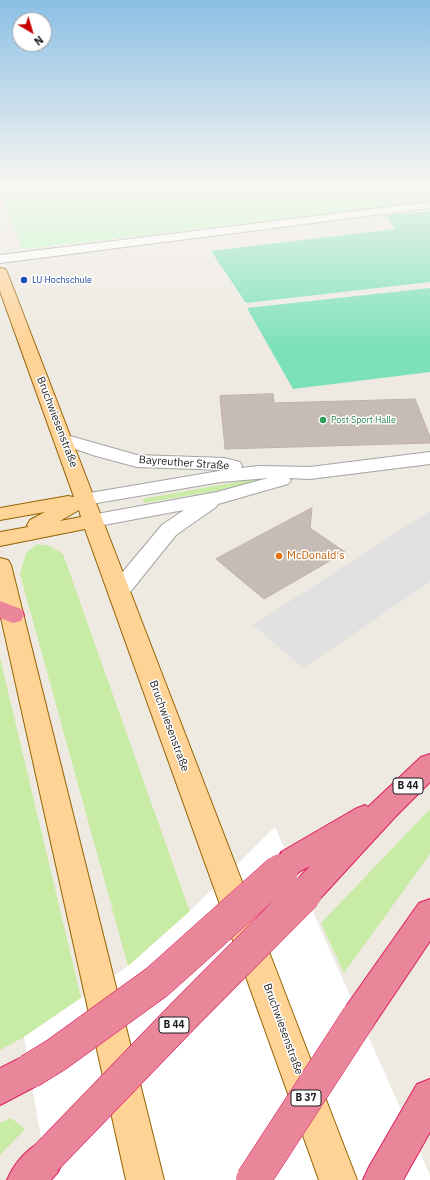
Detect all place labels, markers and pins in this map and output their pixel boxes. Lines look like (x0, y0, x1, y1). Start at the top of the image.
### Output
marker: LU Hochschule (19, 275, 29, 285)
place label: LU Hochschule (32, 275, 92, 285)
marker: Post Sport Halle (318, 415, 328, 425)
place label: Post Sport Halle (331, 415, 396, 425)
place label: McDonald's (287, 549, 345, 563)
marker: McDonald's (274, 551, 284, 561)

